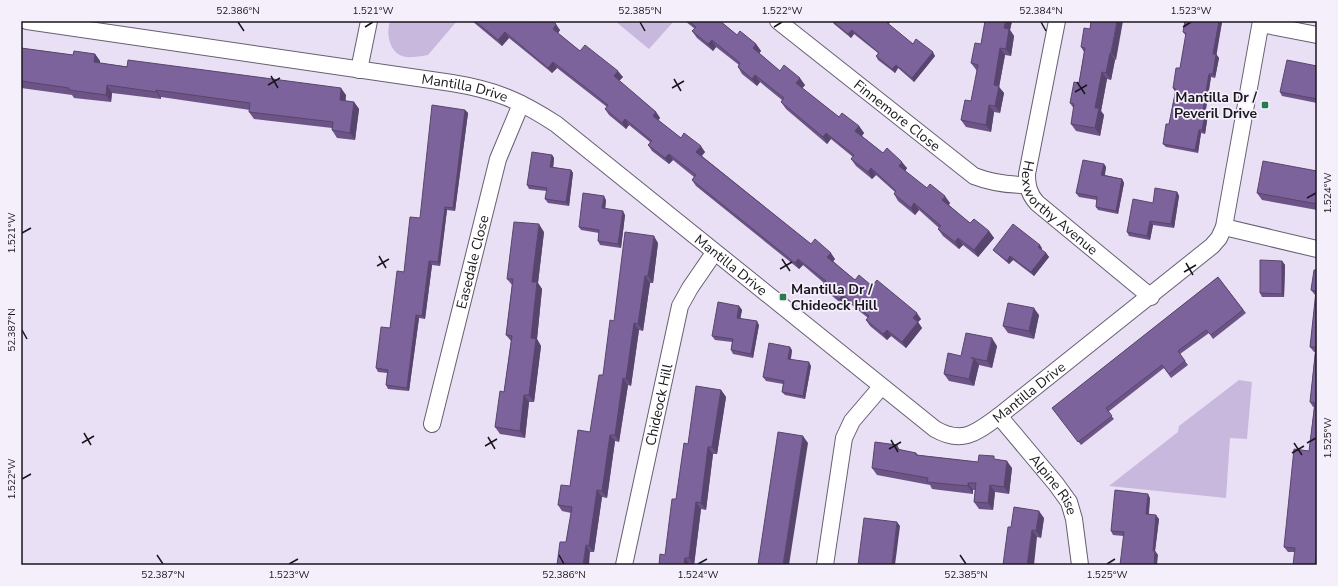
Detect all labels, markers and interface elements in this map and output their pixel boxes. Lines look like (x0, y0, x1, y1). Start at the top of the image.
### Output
text: 52.386°N (216, 4, 260, 18)
text: 1.521°W (352, 4, 394, 18)
text: 52.385°N (618, 4, 662, 18)
text: 1.522°W (761, 4, 803, 18)
text: 52.384°N (1019, 4, 1063, 18)
text: 1.523°W (1170, 4, 1212, 18)
street label: Mantilla Drive (420, 69, 511, 106)
street label: Finnemore Close (850, 75, 945, 155)
place label: Mantilla Dr / Peveril Drive (1174, 88, 1258, 123)
marker: Mantilla Dr / Peveril Drive (1260, 100, 1270, 110)
street label: Hexworthy Avenue (1017, 159, 1102, 259)
text: 1.524°W (1321, 172, 1335, 214)
text: 1.521°W (5, 212, 19, 254)
street label: Easedale Close (452, 213, 493, 311)
street label: Mantilla Drive (691, 230, 771, 300)
place label: Mantilla Dr / Chideock Hill (791, 280, 878, 315)
marker: Mantilla Dr / Chideock Hill (778, 292, 788, 302)
text: 52.387°N (5, 308, 19, 352)
street label: Mantilla Drive (989, 357, 1069, 427)
street label: Chideock Hill (641, 361, 677, 447)
text: 1.525°W (1321, 417, 1335, 459)
street label: Alpine Rise (1025, 450, 1082, 517)
text: 1.522°W (5, 458, 19, 500)
text: 52.387°N (141, 568, 185, 582)
text: 1.523°W (268, 568, 310, 582)
text: 52.386°N (542, 568, 586, 582)
text: 1.524°W (677, 568, 719, 582)
text: 52.385°N (944, 568, 988, 582)
text: 1.525°W (1086, 568, 1128, 582)

